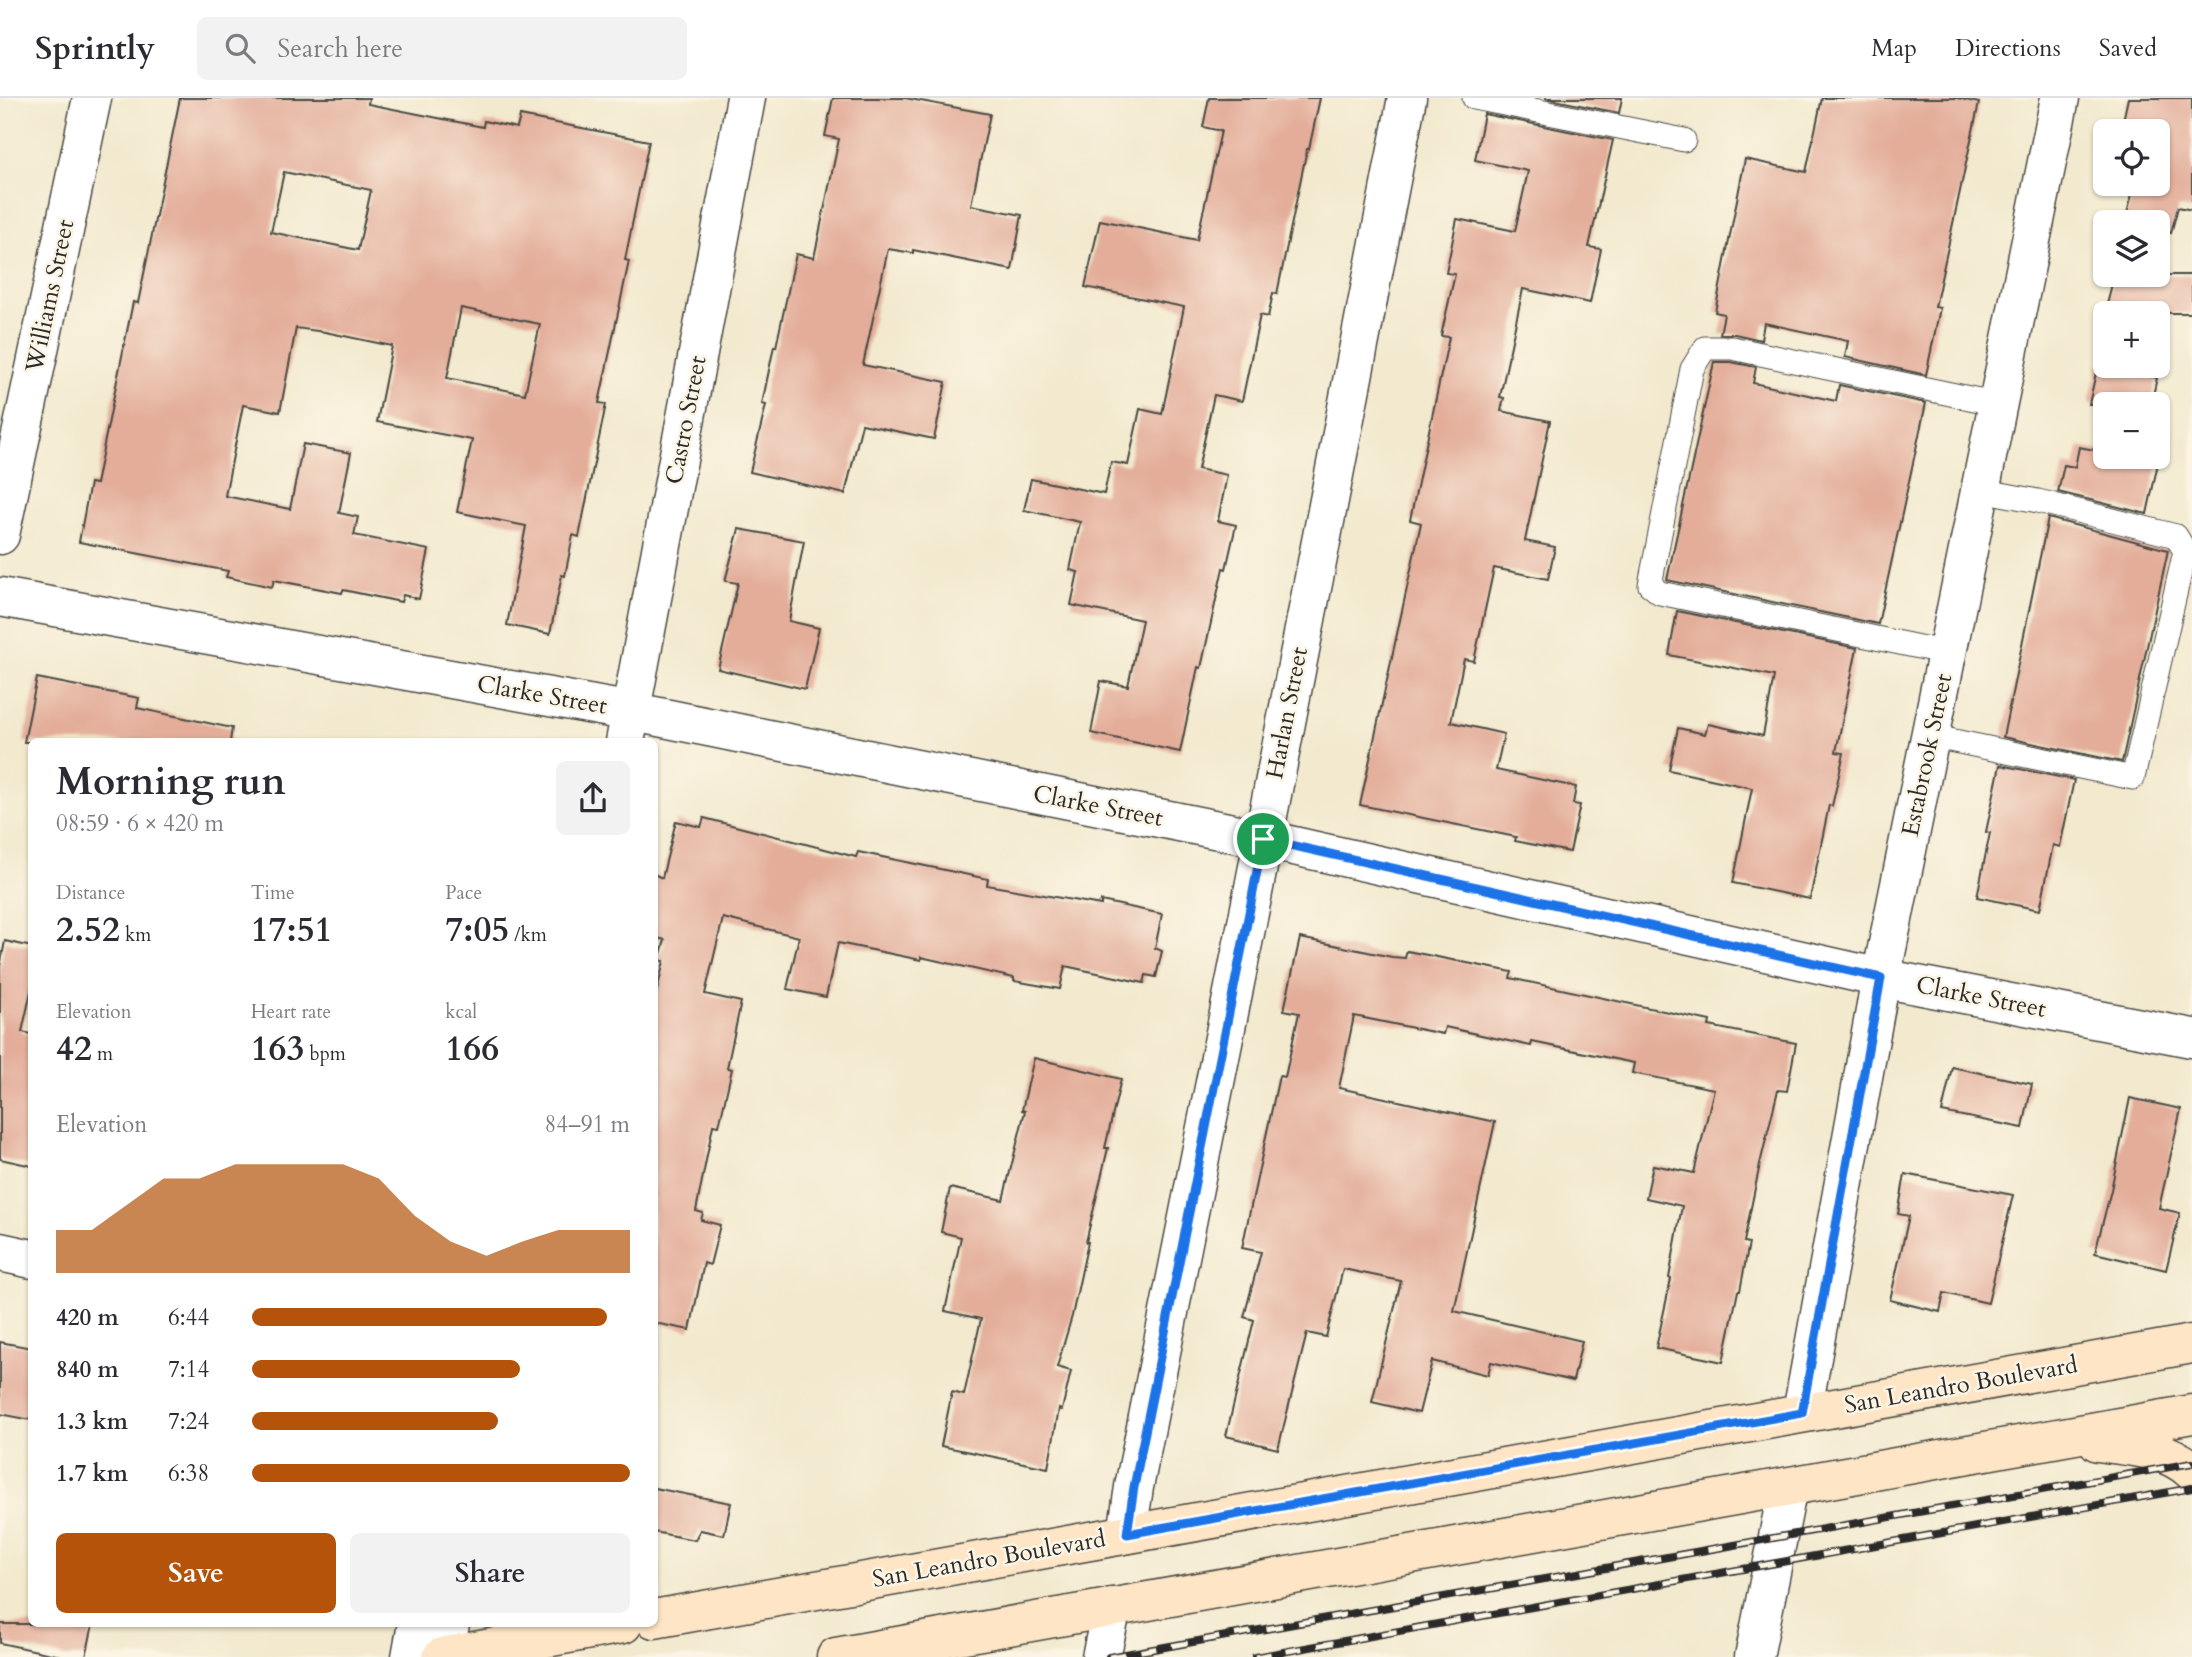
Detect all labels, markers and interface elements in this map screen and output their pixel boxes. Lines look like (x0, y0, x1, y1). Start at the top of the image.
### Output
search box (197, 17, 687, 80)
text: Sprintly (35, 26, 155, 71)
icon: search (221, 29, 259, 67)
text: Search here (277, 31, 403, 66)
text: Map (1871, 32, 1917, 65)
text: Directions (1955, 32, 2061, 65)
text: Saved (2099, 32, 2157, 65)
map controls (2093, 119, 2170, 469)
button: locate (2093, 119, 2170, 196)
button: layers (2093, 210, 2170, 287)
street label: Williams Street (18, 216, 82, 376)
button: + (2093, 301, 2170, 378)
street label: Castro Street (657, 353, 715, 487)
button: − (2093, 392, 2170, 469)
street label: Harlan Street (1258, 644, 1316, 782)
street label: Clarke Street (474, 667, 610, 723)
street label: Estabrook Street (1894, 670, 1960, 839)
text: Morning run (56, 756, 286, 808)
button: share (556, 761, 630, 835)
street label: Clarke Street (1030, 777, 1166, 835)
text: 08:59 · 6 × 420 m (56, 808, 224, 839)
pin (1233, 809, 1293, 869)
icon: arrive (1244, 820, 1282, 858)
text: Distance (56, 880, 125, 906)
text: Time (251, 880, 295, 906)
text: Pace (445, 880, 482, 906)
text: 2.52 (56, 906, 120, 954)
text: 17:51 (251, 906, 333, 954)
text: 7:05 (445, 906, 509, 954)
text: km (120, 922, 151, 948)
text: /km (509, 922, 547, 948)
street label: Clarke Street (1913, 968, 2049, 1026)
text: Elevation (56, 999, 131, 1025)
text: Heart rate (251, 999, 331, 1025)
text: kcal (445, 999, 477, 1025)
text: 42 (56, 1025, 92, 1073)
text: 163 (251, 1025, 304, 1073)
text: 166 (445, 1025, 499, 1073)
text: m (92, 1041, 113, 1067)
text: bpm (304, 1041, 346, 1067)
text: Elevation (56, 1109, 147, 1140)
text: 84–91 m (545, 1109, 630, 1140)
text: 420 m (56, 1302, 119, 1333)
text: 6:44 (168, 1302, 209, 1333)
street label: San Leandro Boulevard (1842, 1348, 2080, 1422)
text: 840 m (56, 1354, 119, 1385)
text: 7:14 (168, 1354, 209, 1385)
text: 1.3 km (56, 1406, 128, 1437)
text: 7:24 (168, 1406, 209, 1437)
text: 1.7 km (56, 1458, 128, 1489)
text: 6:38 (168, 1458, 209, 1489)
street label: San Leandro Boulevard (870, 1522, 1108, 1596)
button: Save (56, 1533, 336, 1613)
button: Share (350, 1533, 630, 1613)

